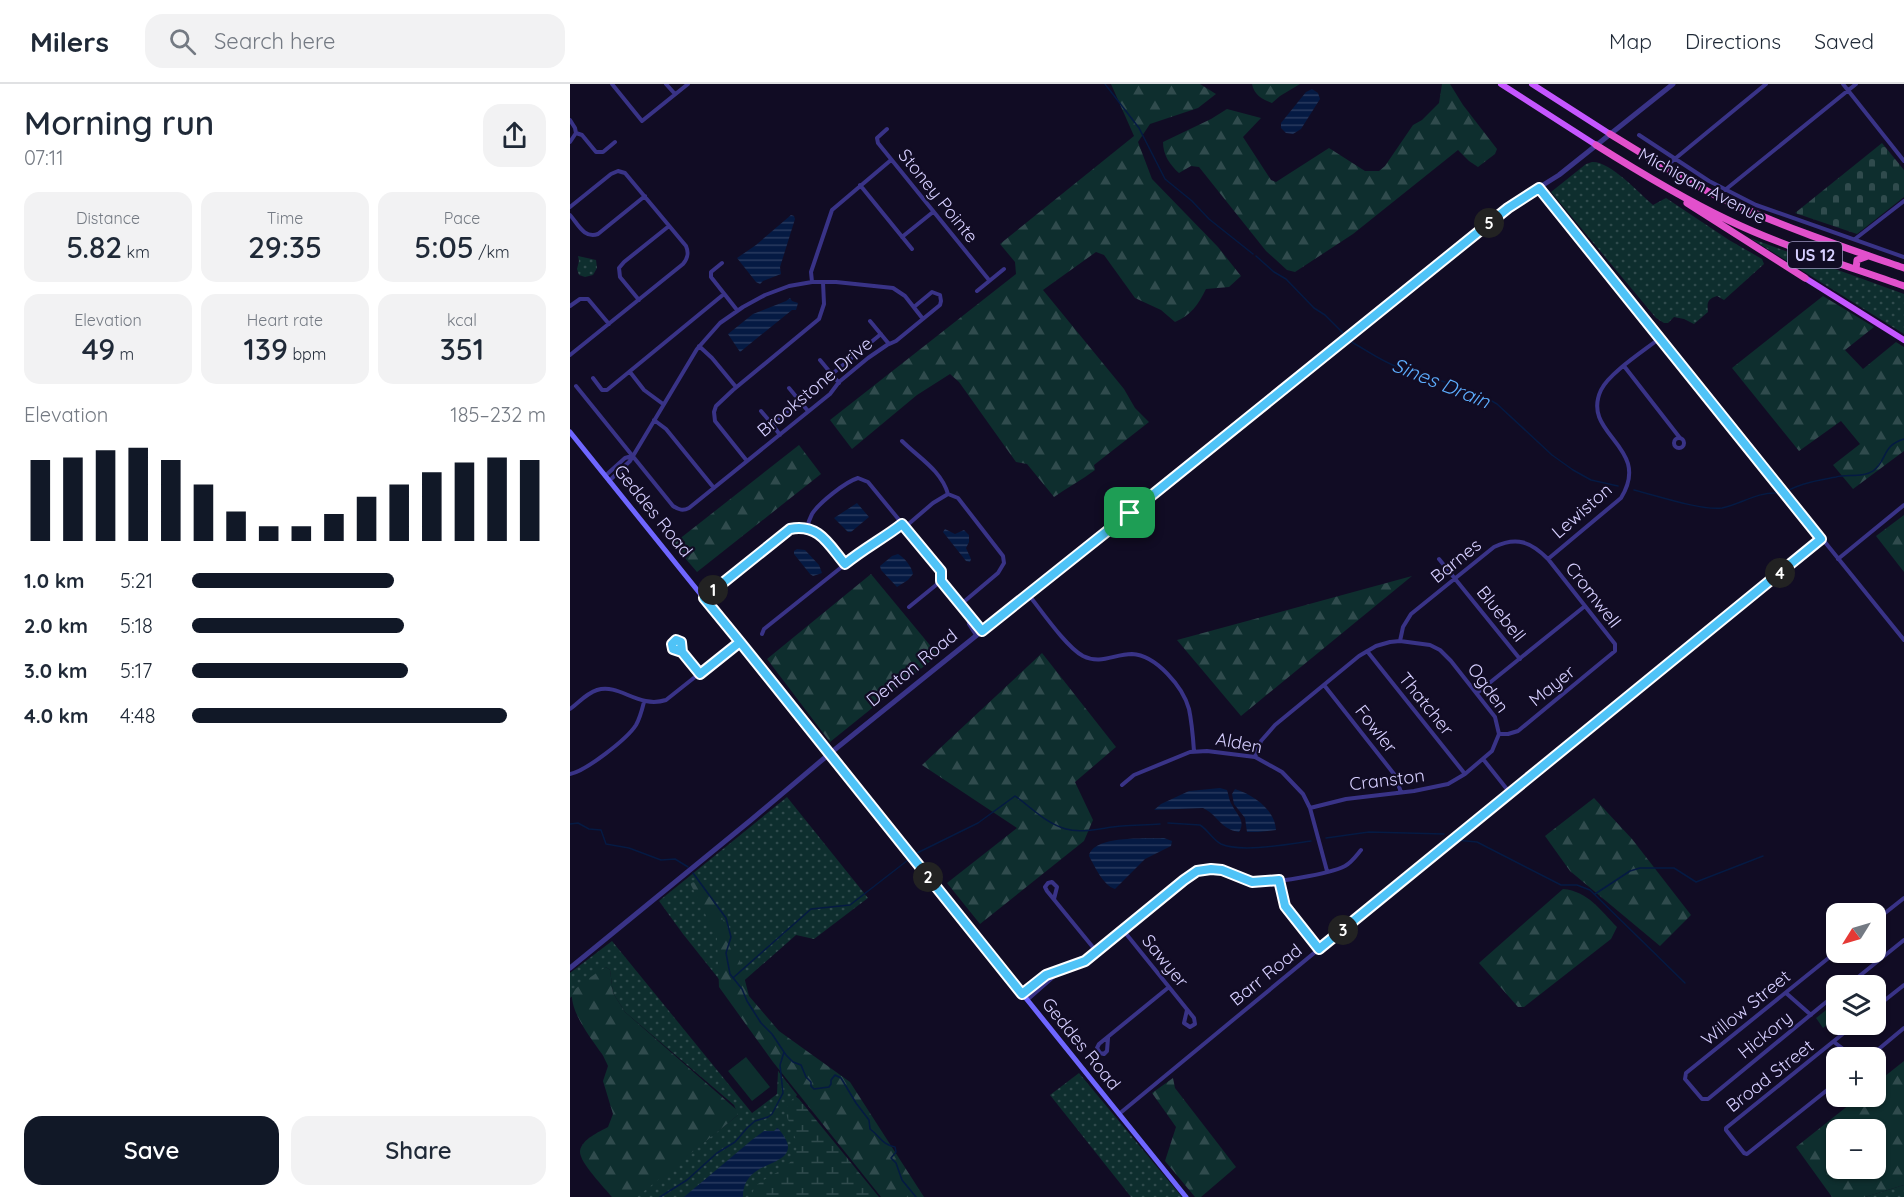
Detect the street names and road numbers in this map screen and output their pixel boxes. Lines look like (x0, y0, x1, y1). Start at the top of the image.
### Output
street label: Michigan Avenue (1635, 142, 1770, 229)
street label: Stoney Pointe (893, 144, 983, 247)
road number: US 12 (1788, 242, 1842, 268)
street label: Brookstone Drive (752, 332, 877, 442)
street label: Geddes Road (609, 460, 698, 562)
street label: Lewiston (1547, 478, 1617, 543)
street label: Barnes (1426, 533, 1486, 588)
street label: Cromwell (1560, 557, 1626, 632)
street label: Bluebell (1472, 581, 1531, 646)
street label: Denton Road (861, 624, 962, 711)
street label: Ogden (1463, 658, 1514, 717)
street label: Mayer (1524, 660, 1580, 711)
street label: Thatcher (1394, 667, 1459, 740)
street label: Fowler (1350, 700, 1403, 758)
street label: Alden (1214, 727, 1264, 758)
street label: Cranston (1348, 763, 1426, 796)
street label: Sawyer (1137, 929, 1194, 992)
street label: Barr Road (1225, 939, 1306, 1011)
street label: Willow Street (1697, 965, 1795, 1050)
street label: Geddes Road (1037, 993, 1126, 1095)
street label: Hickory (1733, 1006, 1797, 1064)
street label: Broad Street (1721, 1034, 1818, 1117)

